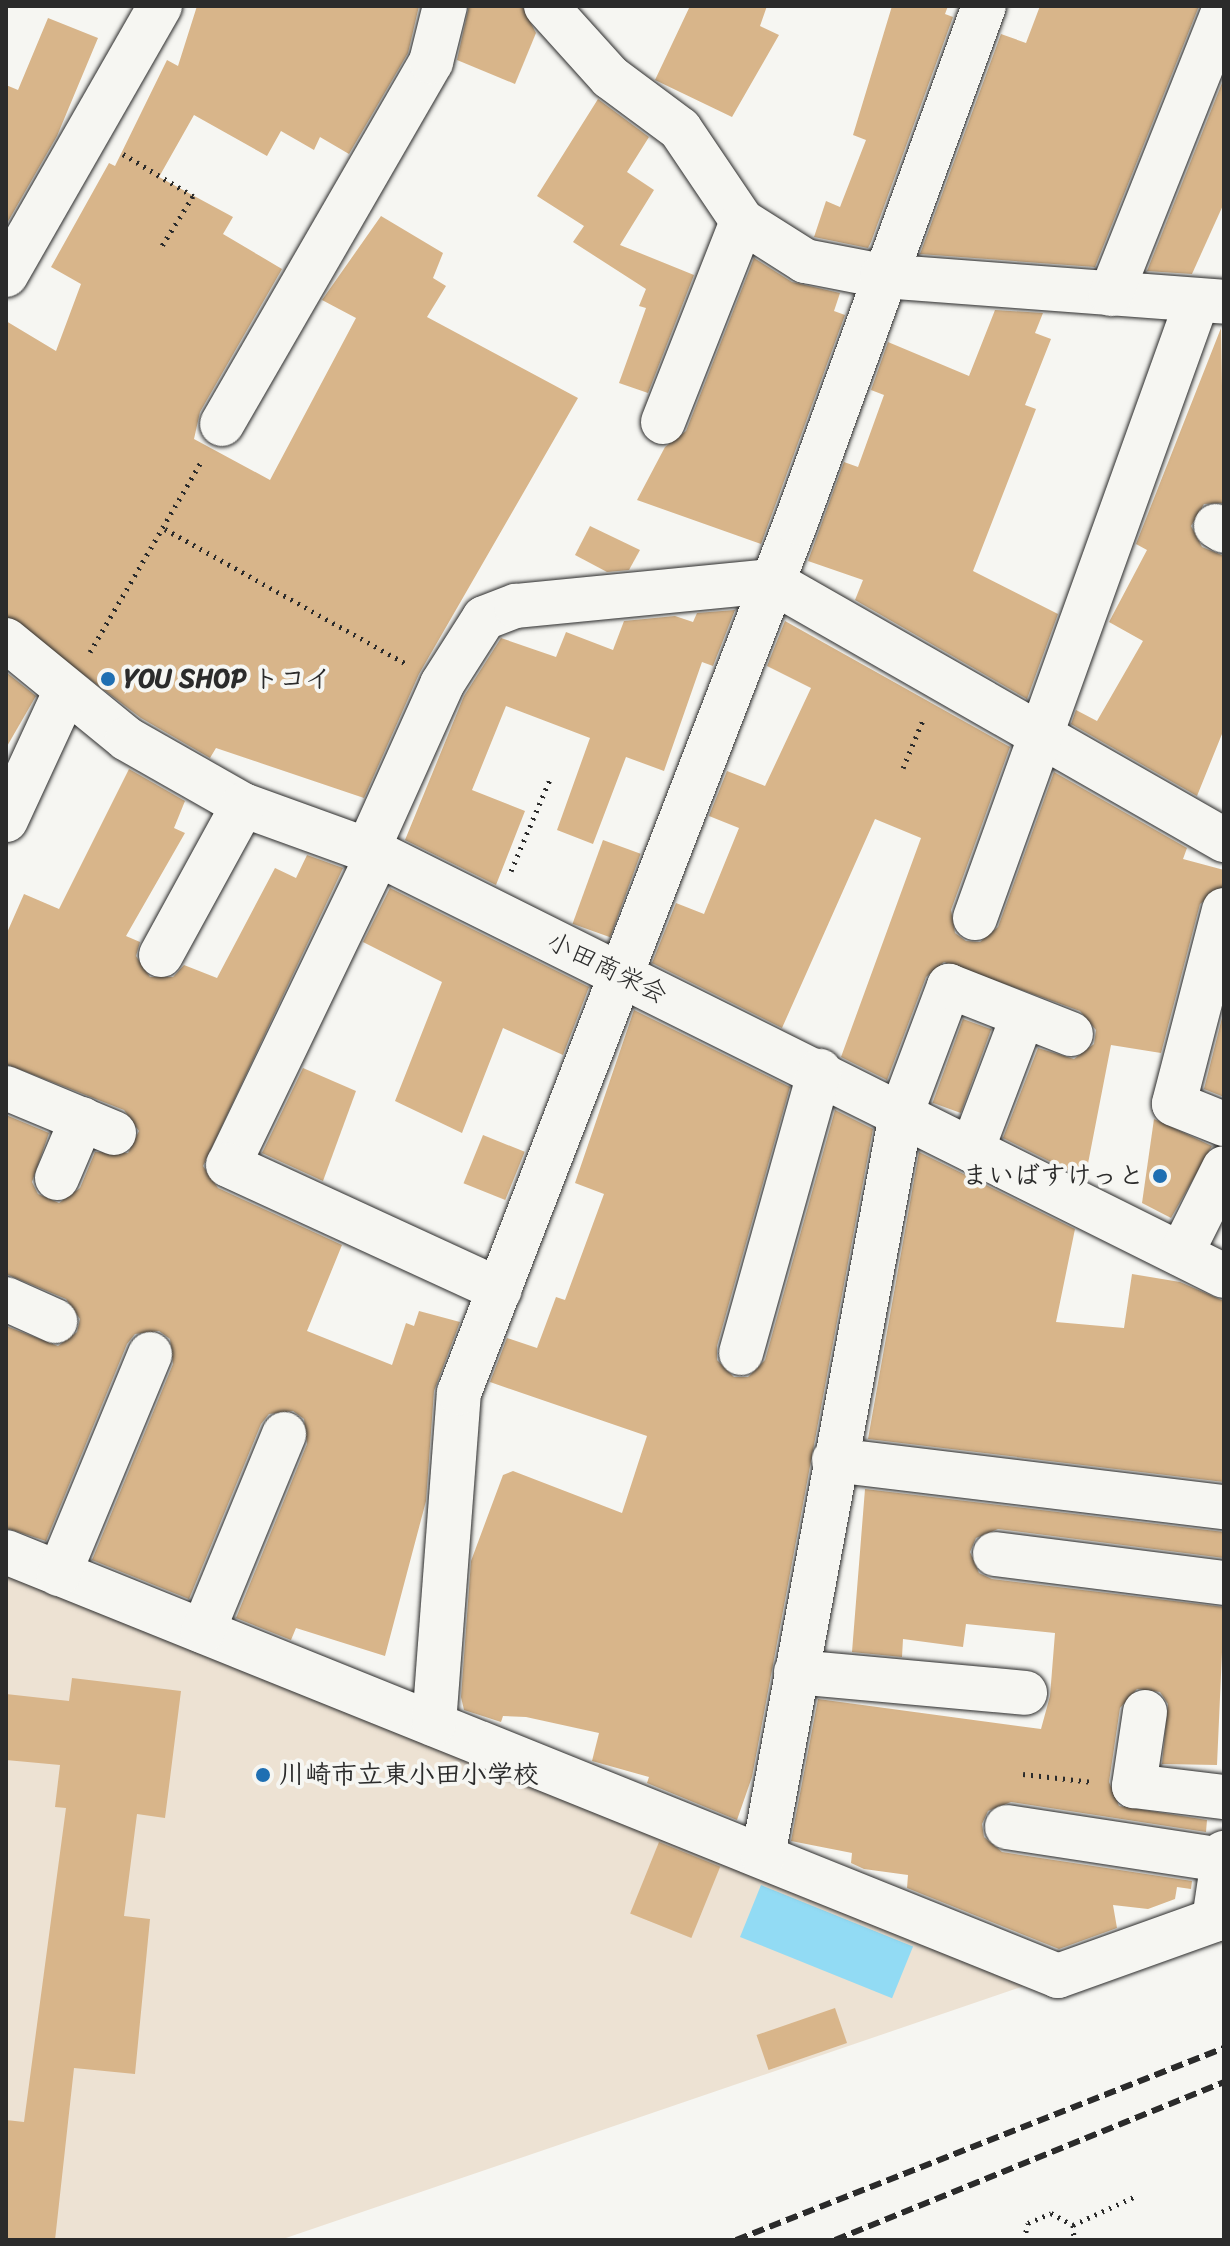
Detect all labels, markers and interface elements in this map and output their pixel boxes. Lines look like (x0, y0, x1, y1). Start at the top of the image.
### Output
place label: YOU SHOP トコイ (124, 663, 330, 695)
marker: YOU SHOP トコイ (99, 670, 117, 688)
street label: 小田商栄会 (542, 925, 672, 1011)
place label: まいばすけっと (962, 1160, 1144, 1192)
marker: まいばすけっと (1151, 1167, 1169, 1185)
place label: 川崎市立東小田小学校 (279, 1759, 539, 1791)
marker: 川崎市立東小田小学校 (254, 1766, 272, 1784)

